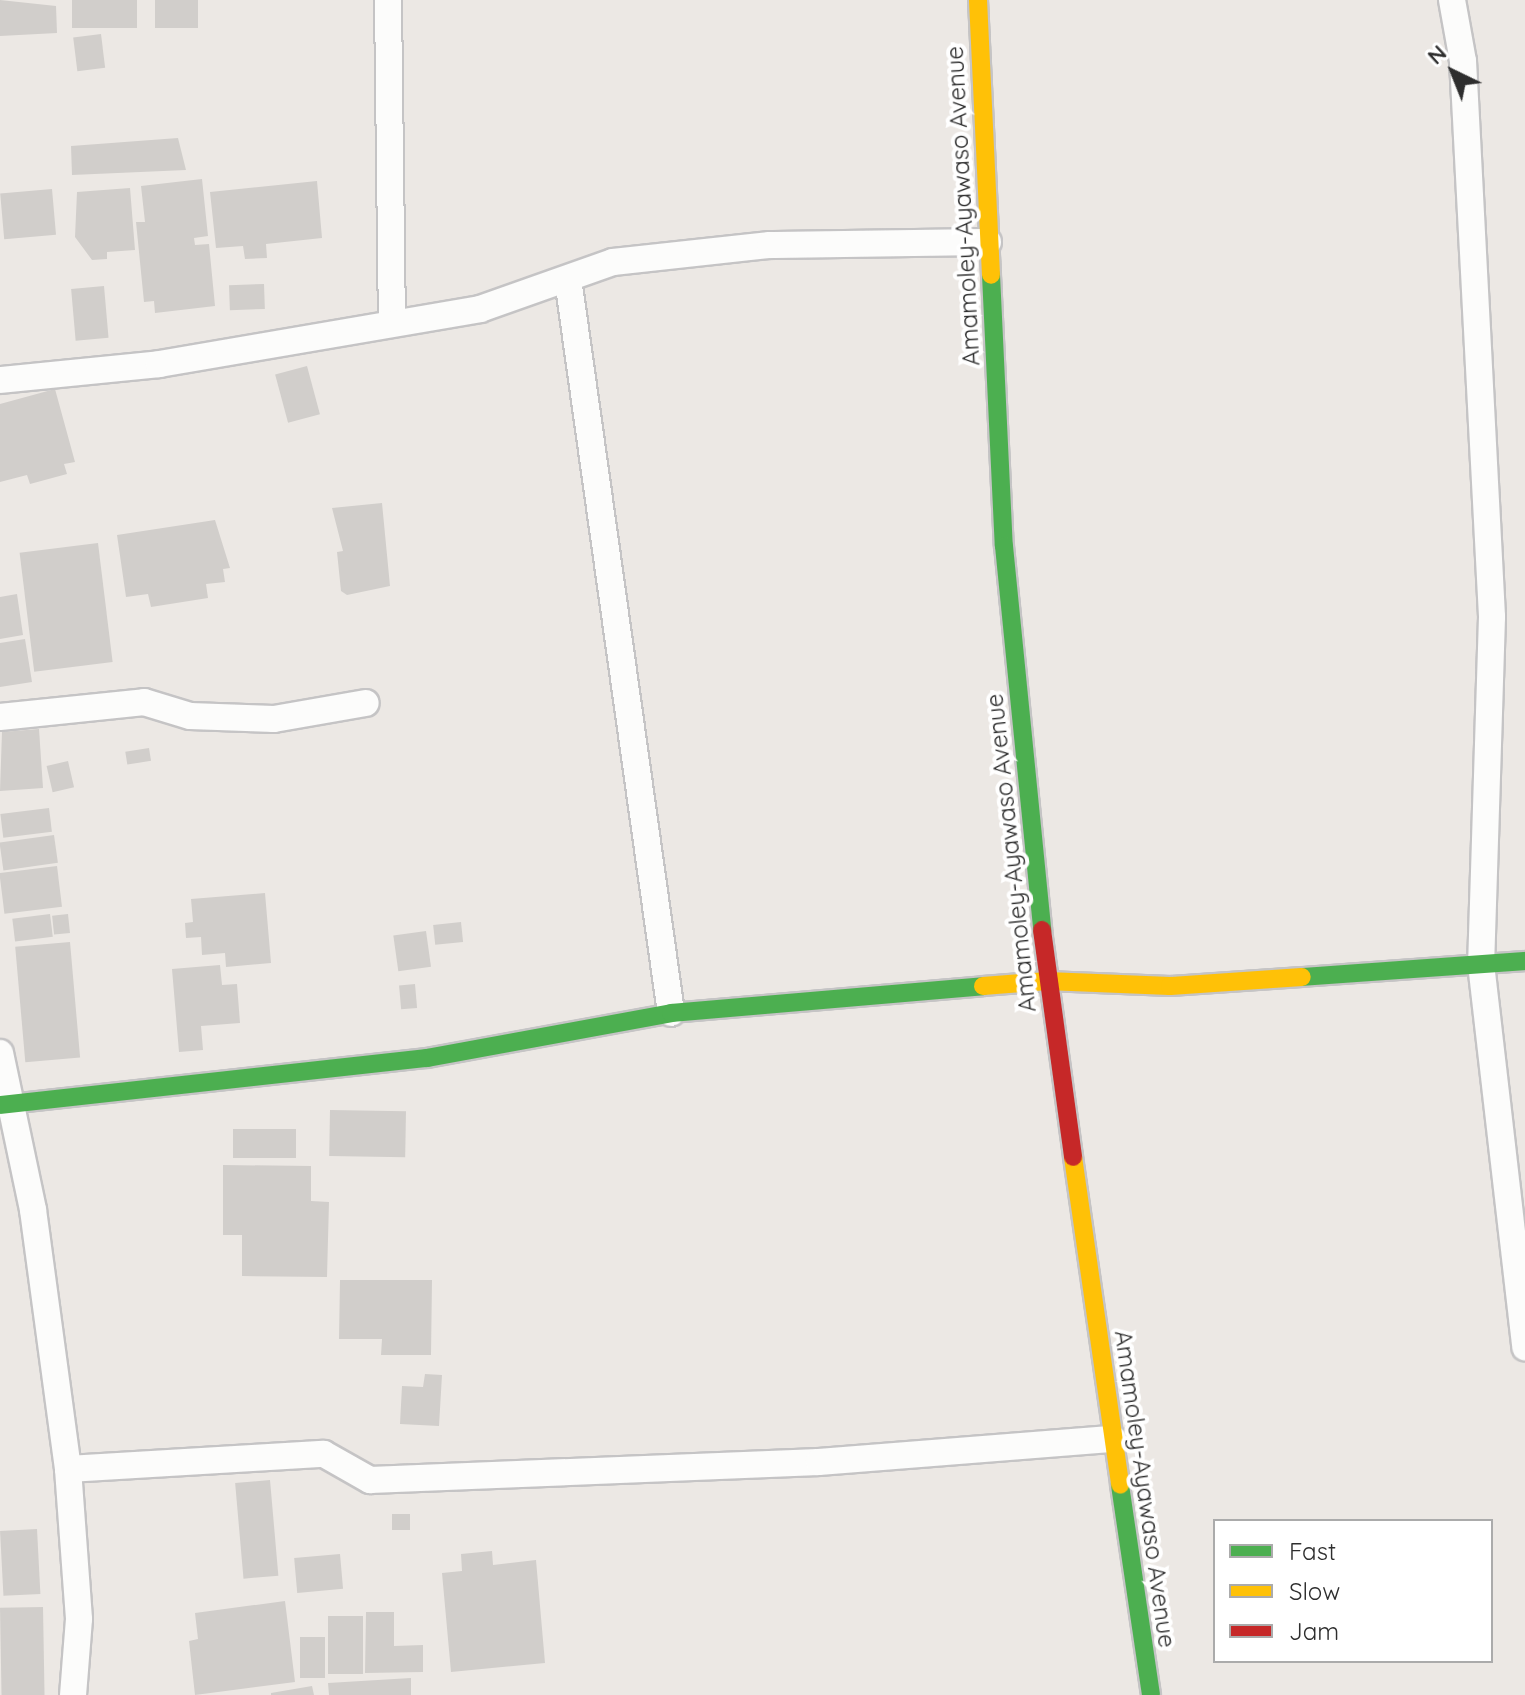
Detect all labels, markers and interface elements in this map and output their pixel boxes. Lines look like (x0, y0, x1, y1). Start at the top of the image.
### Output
north arrow (1413, 32, 1493, 112)
text: N (1421, 39, 1452, 70)
street label: Amamoley-Ayawaso Avenue (940, 45, 986, 367)
street label: Amamoley-Ayawaso Avenue (980, 692, 1042, 1014)
street label: Amamoley-Ayawaso Avenue (1108, 1329, 1182, 1649)
legend (1213, 1519, 1493, 1663)
text: Fast (1289, 1536, 1336, 1566)
text: Slow (1289, 1576, 1340, 1606)
text: Jam (1289, 1616, 1339, 1646)

